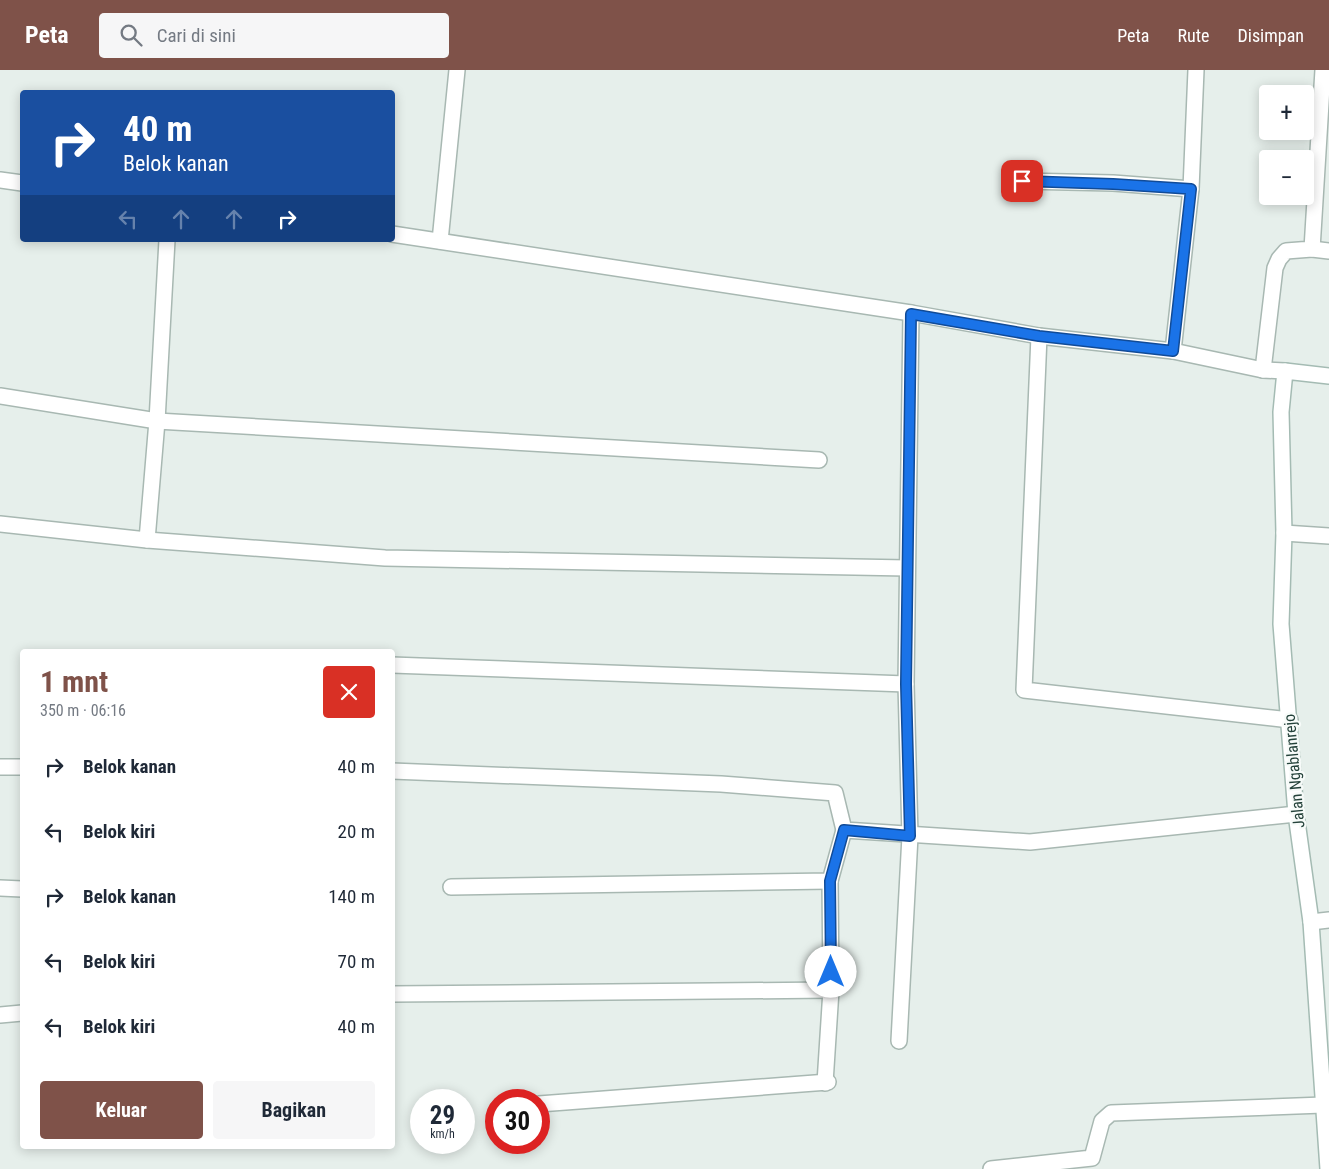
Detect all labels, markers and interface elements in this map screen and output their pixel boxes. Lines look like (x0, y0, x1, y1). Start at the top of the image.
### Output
search box (99, 13, 449, 58)
text: Peta (25, 21, 69, 49)
icon: search (117, 21, 145, 49)
text: Cari di sini (157, 24, 236, 47)
text: Peta (1117, 25, 1149, 46)
text: Rute (1177, 25, 1209, 46)
text: Disimpan (1237, 25, 1304, 46)
map controls (1259, 85, 1314, 205)
button: + (1259, 85, 1314, 140)
text: 40 m (123, 109, 192, 150)
icon: right (40, 110, 105, 175)
button: − (1259, 150, 1314, 205)
text: Belok kanan (123, 151, 229, 176)
pin (1001, 160, 1043, 202)
icon: arrive (1008, 167, 1036, 195)
icon: left (114, 205, 142, 233)
icon: ahead (167, 205, 195, 233)
icon: ahead (220, 205, 248, 233)
icon: right (273, 205, 301, 233)
text: 1 mnt (40, 664, 108, 699)
button: close (323, 666, 375, 718)
text: 350 m · 06:16 (40, 701, 126, 720)
street label: Jalan Ngablanrejo (1280, 713, 1308, 829)
icon: right (40, 753, 68, 781)
text: Belok kanan (83, 755, 176, 778)
text: 40 m (338, 755, 375, 778)
icon: left (40, 818, 68, 846)
text: Belok kiri (83, 820, 155, 843)
text: 20 m (338, 820, 375, 843)
icon: right (40, 883, 68, 911)
text: Belok kanan (83, 885, 176, 908)
text: 140 m (328, 885, 375, 908)
position arrow (804, 945, 856, 997)
icon: left (40, 948, 68, 976)
text: Belok kiri (83, 950, 155, 973)
text: 70 m (338, 950, 375, 973)
icon: left (40, 1013, 68, 1041)
text: Belok kiri (83, 1015, 155, 1038)
text: 40 m (338, 1015, 375, 1038)
button: Keluar (40, 1081, 203, 1139)
button: Bagikan (213, 1081, 375, 1139)
speed limit sign: 30 (485, 1089, 550, 1154)
text: 29 (430, 1101, 455, 1130)
text: km/h (430, 1127, 455, 1141)

